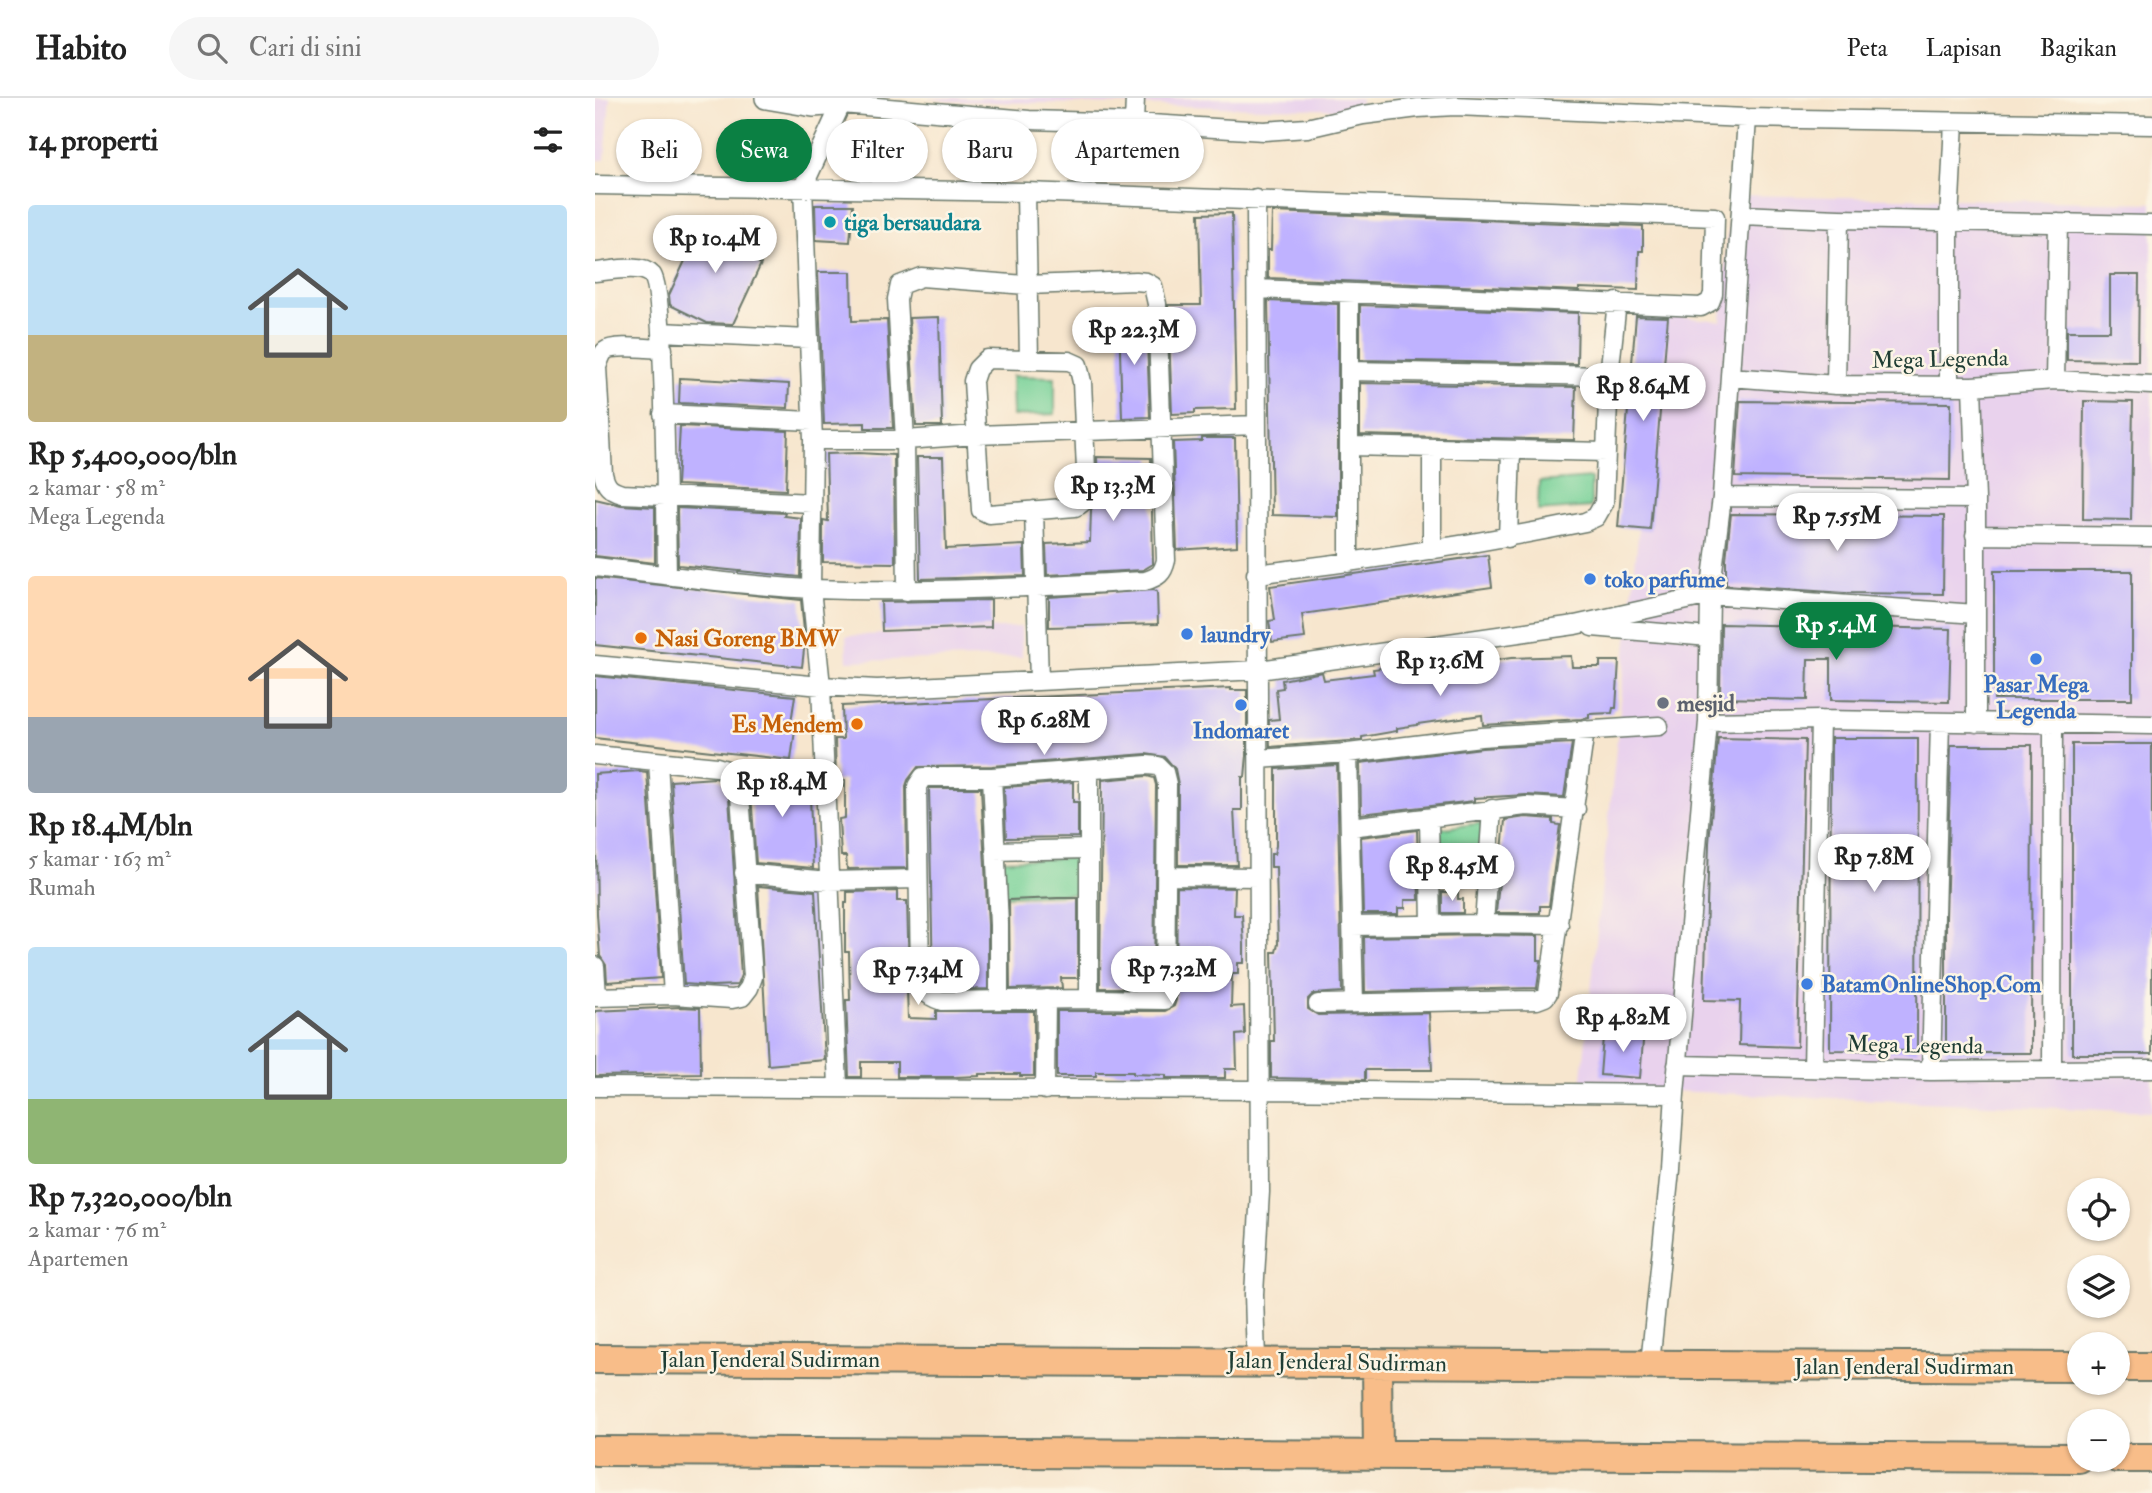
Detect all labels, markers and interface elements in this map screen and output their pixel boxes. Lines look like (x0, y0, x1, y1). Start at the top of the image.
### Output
search box (169, 17, 659, 80)
text: Habito (35, 28, 127, 69)
icon: search (193, 29, 231, 67)
text: Cari di sini (249, 32, 362, 64)
text: Peta (1846, 33, 1888, 64)
text: Lapisan (1926, 33, 2002, 64)
text: Bagikan (2040, 33, 2117, 64)
chip: Beli (616, 119, 702, 182)
chip: Sewa (716, 119, 812, 182)
chip: Filter (826, 119, 928, 182)
chip: Baru (942, 119, 1037, 182)
chip: Apartemen (1051, 119, 1204, 182)
icon: filters (529, 121, 567, 159)
text: 14 properti (28, 122, 158, 159)
place label: tiga bersaudara (844, 208, 982, 238)
marker: tiga bersaudara (822, 214, 838, 230)
pin: Rp 10.4M (643, 216, 787, 275)
text: Rp 10.4M (669, 223, 761, 252)
icon: home (235, 250, 361, 376)
pin: Rp 22.3M (1062, 308, 1206, 367)
text: Rp 22.3M (1088, 315, 1180, 344)
street label: Mega Legenda (1871, 343, 2009, 375)
pin: Rp 8.64M (1571, 364, 1715, 423)
text: Rp 8.64M (1596, 371, 1690, 400)
text: Rp 5,400,000/bln (28, 436, 237, 473)
pin: Rp 13.3M (1041, 464, 1185, 523)
text: Rp 13.3M (1070, 471, 1156, 500)
text: 2 kamar · 58 m² (28, 473, 165, 502)
pin: Rp 7.55M (1765, 494, 1909, 553)
text: Rp 7.55M (1792, 501, 1882, 530)
text: Mega Legenda (28, 502, 165, 531)
place label: toko parfume (1604, 565, 1726, 595)
marker: toko parfume (1582, 571, 1598, 587)
pin: Rp 5.4M (1771, 602, 1901, 662)
text: Rp 5.4M (1795, 610, 1877, 639)
place label: laundry (1200, 620, 1271, 650)
icon: home (235, 621, 361, 747)
place label: Nasi Goreng BMW (654, 624, 842, 654)
marker: laundry (1179, 626, 1195, 642)
marker: Nasi Goreng BMW (633, 630, 649, 646)
pin: Rp 13.6M (1368, 638, 1512, 698)
text: Rp 13.6M (1396, 646, 1484, 675)
marker: Pasar Mega Legenda (2028, 651, 2044, 667)
place label: Pasar Mega Legenda (1983, 670, 2090, 726)
place label: mesjid (1677, 689, 1736, 718)
marker: mesjid (1655, 695, 1671, 711)
marker: Indomaret (1233, 697, 1249, 713)
pin: Rp 6.28M (972, 698, 1116, 757)
text: Rp 6.28M (997, 705, 1091, 734)
place label: Es Mendem (732, 710, 843, 739)
marker: Es Mendem (849, 716, 865, 732)
place label: Indomaret (1193, 716, 1290, 745)
pin: Rp 18.4M (710, 760, 854, 819)
text: Rp 18.4M (736, 767, 828, 796)
text: Rp 18.4M/bln (28, 807, 193, 844)
pin: Rp 7.8M (1809, 834, 1939, 894)
text: Rp 7.8M (1834, 842, 1914, 871)
text: 5 kamar · 163 m² (28, 844, 171, 873)
pin: Rp 8.45M (1380, 844, 1524, 903)
text: Rp 8.45M (1405, 851, 1499, 880)
text: Rumah (28, 873, 96, 902)
pin: Rp 7.32M (1100, 946, 1244, 1006)
pin: Rp 7.34M (846, 948, 990, 1007)
text: Rp 7.32M (1127, 954, 1217, 983)
text: Rp 7.34M (873, 955, 963, 984)
place label: BatamOnlineShop.Com (1821, 970, 2042, 1000)
marker: BatamOnlineShop.Com (1799, 976, 1815, 992)
icon: home (235, 992, 361, 1118)
pin: Rp 4.82M (1551, 995, 1695, 1054)
text: Rp 4.82M (1576, 1002, 1670, 1031)
street label: Mega Legenda (1846, 1029, 1984, 1061)
text: Rp 7,320,000/bln (28, 1178, 232, 1215)
map controls (2067, 1178, 2130, 1472)
button: locate (2067, 1178, 2130, 1241)
text: 2 kamar · 76 m² (28, 1215, 166, 1244)
text: Apartemen (28, 1244, 129, 1273)
button: layers (2067, 1255, 2130, 1318)
button: + (2067, 1332, 2130, 1395)
street label: Jalan Jenderal Sudirman (659, 1345, 880, 1374)
street label: Jalan Jenderal Sudirman (1226, 1346, 1447, 1378)
street label: Jalan Jenderal Sudirman (1793, 1352, 2014, 1381)
button: − (2067, 1409, 2130, 1472)

